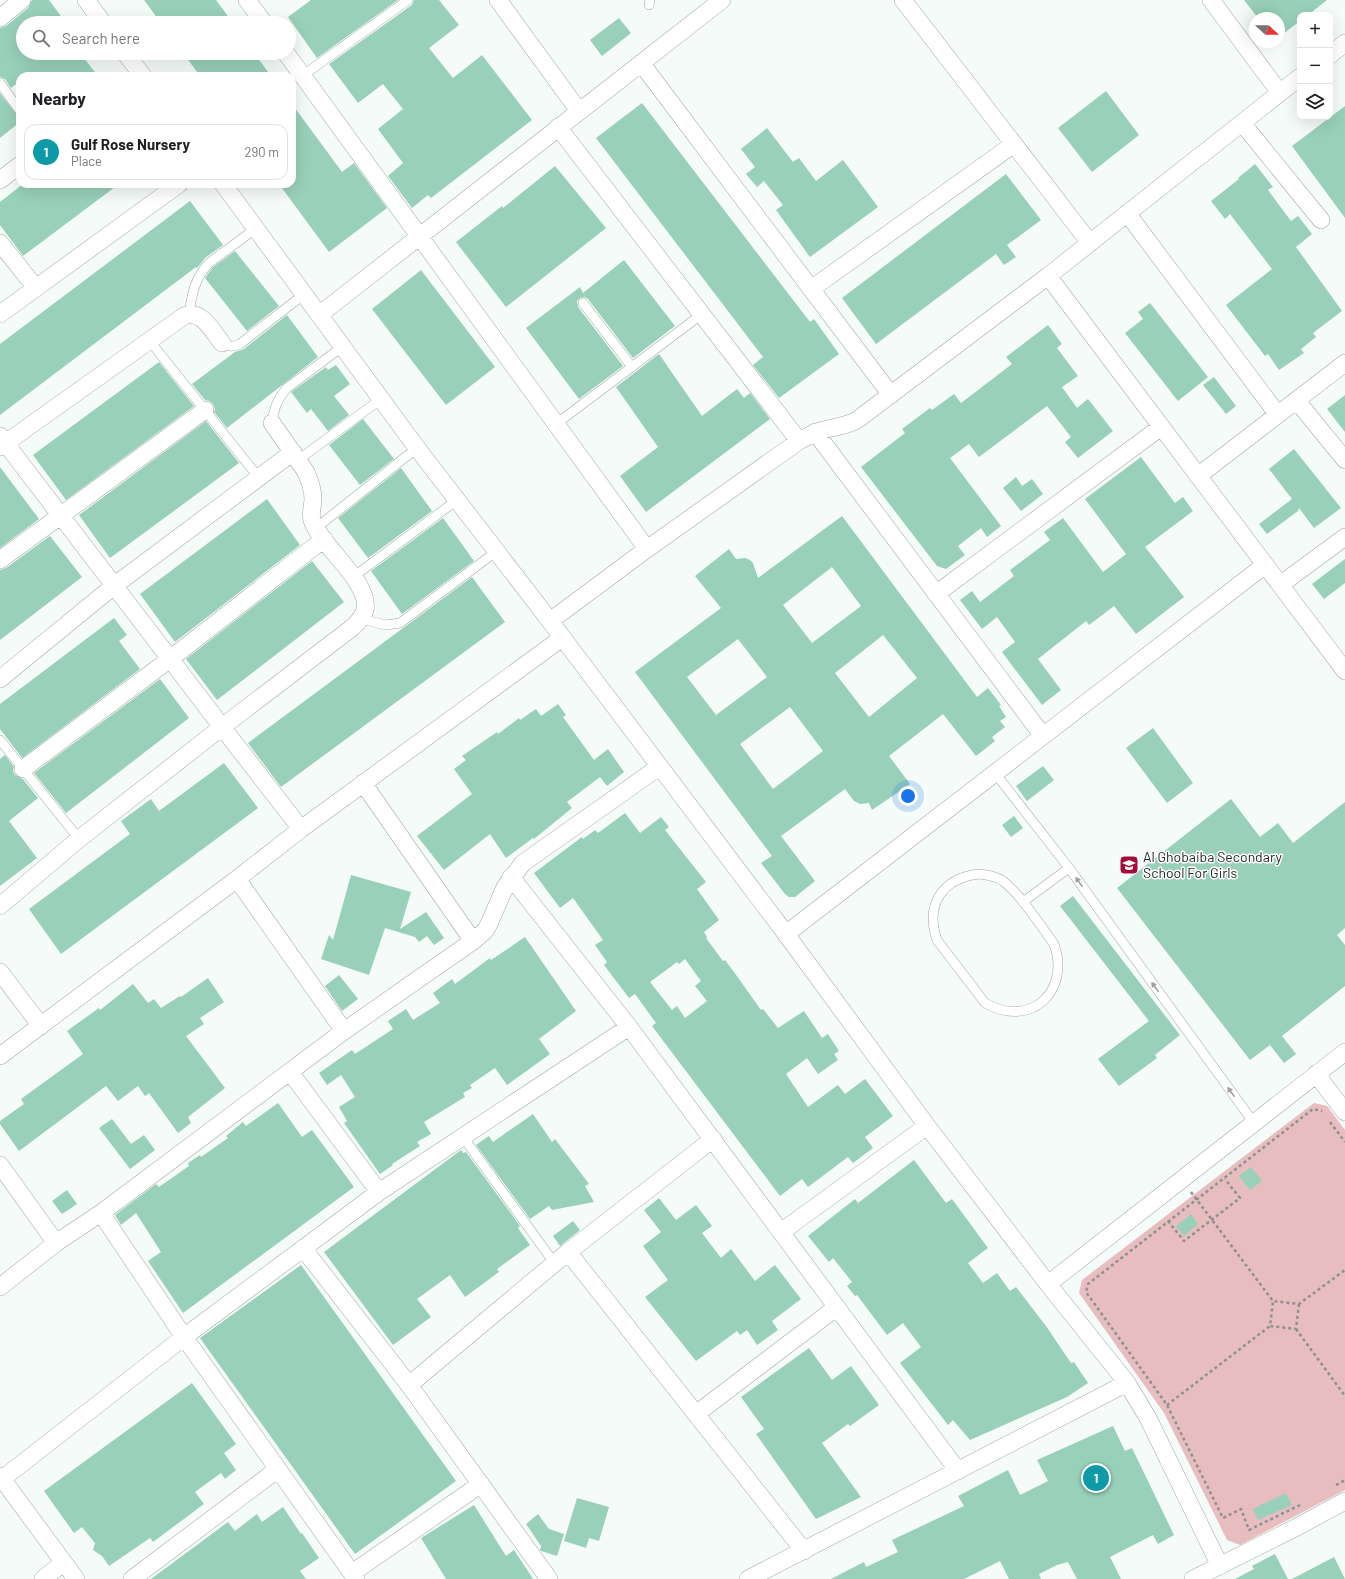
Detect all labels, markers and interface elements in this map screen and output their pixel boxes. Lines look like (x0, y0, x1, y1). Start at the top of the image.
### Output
north arrow (1249, 12, 1285, 48)
map controls (1297, 12, 1333, 120)
button: + (1297, 12, 1333, 48)
search box (16, 16, 296, 60)
icon: search (30, 27, 52, 49)
text: Search here (62, 29, 140, 47)
button: − (1297, 48, 1333, 84)
button: layers (1297, 84, 1333, 120)
text: Nearby (32, 88, 86, 108)
text: Gulf Rose Nursery (71, 135, 190, 153)
text: 1 (44, 144, 48, 160)
text: 290 m (245, 144, 279, 160)
text: Place (71, 153, 102, 169)
your location (898, 786, 918, 806)
place label: Al Ghobaiba Secondary School For Girls (1143, 848, 1282, 881)
school or university icon: Al Ghobaiba Secondary School For Girls (1118, 854, 1140, 876)
one-way arrow (1074, 876, 1083, 887)
one-way arrow (1151, 981, 1159, 992)
one-way arrow (1227, 1087, 1235, 1097)
pin: 1 (1083, 1463, 1109, 1493)

